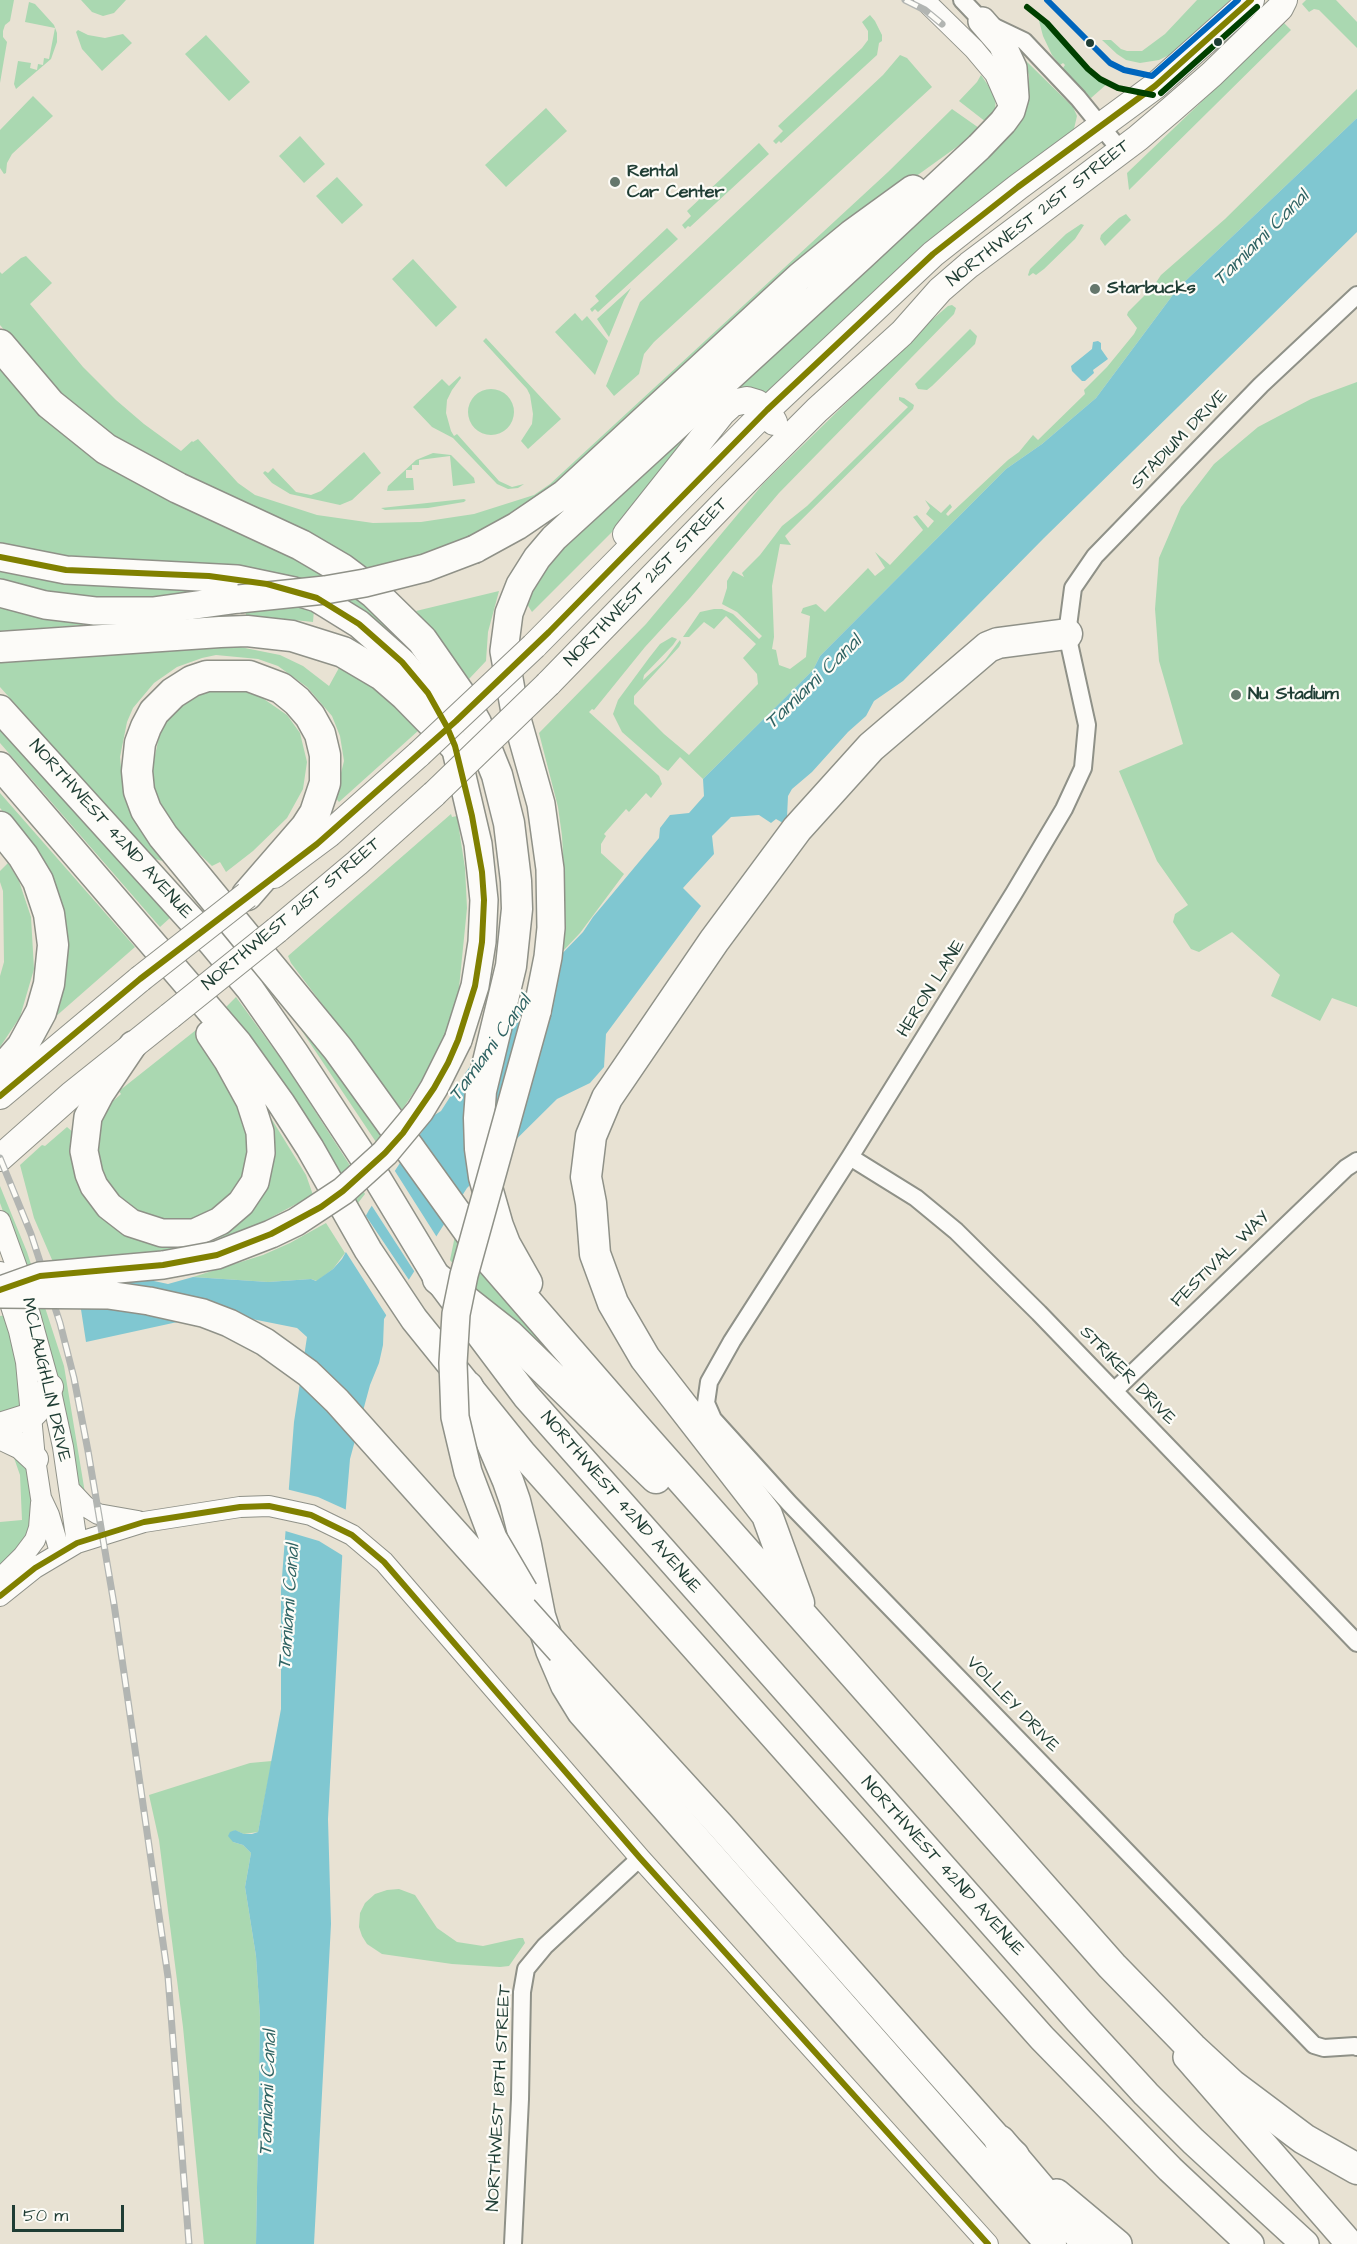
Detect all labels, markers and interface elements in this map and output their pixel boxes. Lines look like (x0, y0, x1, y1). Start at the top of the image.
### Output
unlabelled marker (1212, 36, 1224, 48)
unlabelled marker (1084, 37, 1096, 49)
street label: NORTHWEST 21ST STREET (943, 136, 1135, 292)
place label: Rental Car Center (627, 161, 724, 204)
marker: Rental Car Center (608, 175, 622, 189)
water label: Tamiami Canal (1209, 186, 1315, 292)
place label: Starbucks (1107, 278, 1196, 300)
marker: Starbucks (1088, 282, 1102, 296)
street label: STADIUM DRIVE (1127, 386, 1233, 494)
street label: NORTHWEST 21ST STREET (561, 494, 733, 672)
water label: Tamiami Canal (760, 631, 868, 735)
place label: Nu Stadium (1248, 684, 1339, 706)
marker: Nu Stadium (1229, 688, 1243, 702)
street label: NORTHWEST 42ND AVENUE (24, 736, 196, 924)
street label: NORTHWEST 21ST STREET (198, 834, 386, 996)
street label: HERON LANE (893, 936, 971, 1042)
water label: Tamiami Canal (444, 991, 538, 1107)
street label: FESTIVAL WAY (1167, 1207, 1275, 1313)
street label: MCLAUGHLIN DRIVE (16, 1296, 74, 1464)
street label: STRIKER DRIVE (1074, 1322, 1180, 1430)
street label: NORTHWEST 42ND AVENUE (535, 1408, 705, 1598)
water label: Tamiami Canal (274, 1543, 306, 1671)
street label: VOLLEY DRIVE (961, 1653, 1063, 1757)
street label: NORTHWEST 42ND AVENUE (856, 1773, 1028, 1961)
street label: NORTHWEST 18TH STREET (483, 1984, 517, 2212)
water label: Tamiami Canal (255, 2030, 283, 2156)
scale bar (15, 2193, 128, 2231)
text: 50 m (23, 2203, 68, 2228)

